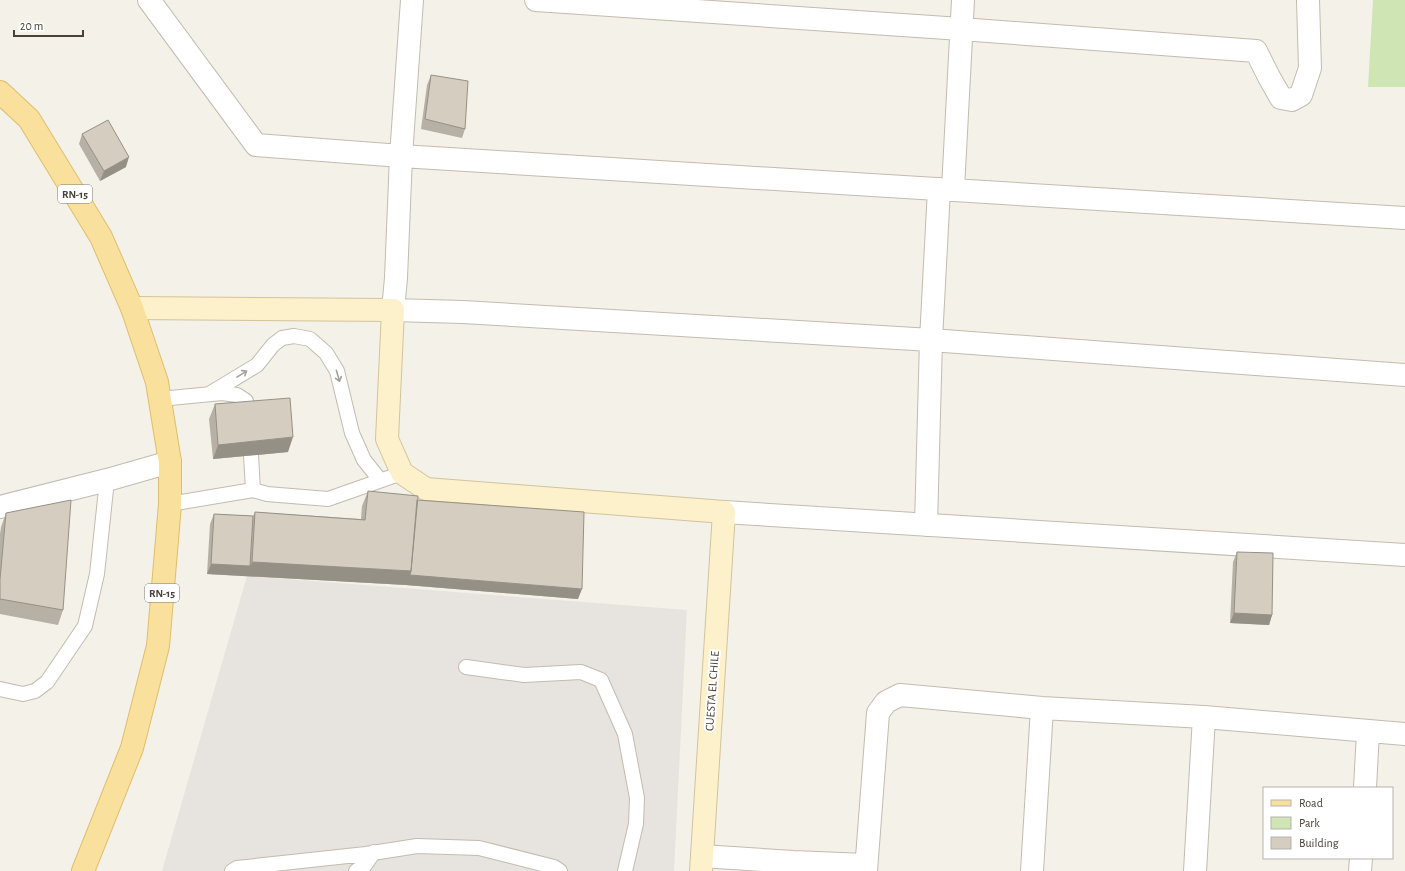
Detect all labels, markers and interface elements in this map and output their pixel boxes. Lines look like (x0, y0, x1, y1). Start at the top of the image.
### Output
scale bar (14, 12, 83, 38)
text: 20 m (20, 20, 43, 32)
road number: RN-15 (58, 185, 92, 203)
one-way arrow (236, 370, 247, 378)
one-way arrow (335, 370, 342, 383)
road number: RN-15 (145, 584, 179, 602)
street label: CUESTA EL CHILE (703, 650, 721, 731)
legend (1263, 787, 1393, 859)
text: Road (1299, 797, 1323, 809)
text: Park (1299, 817, 1320, 829)
text: Building (1299, 837, 1339, 849)

